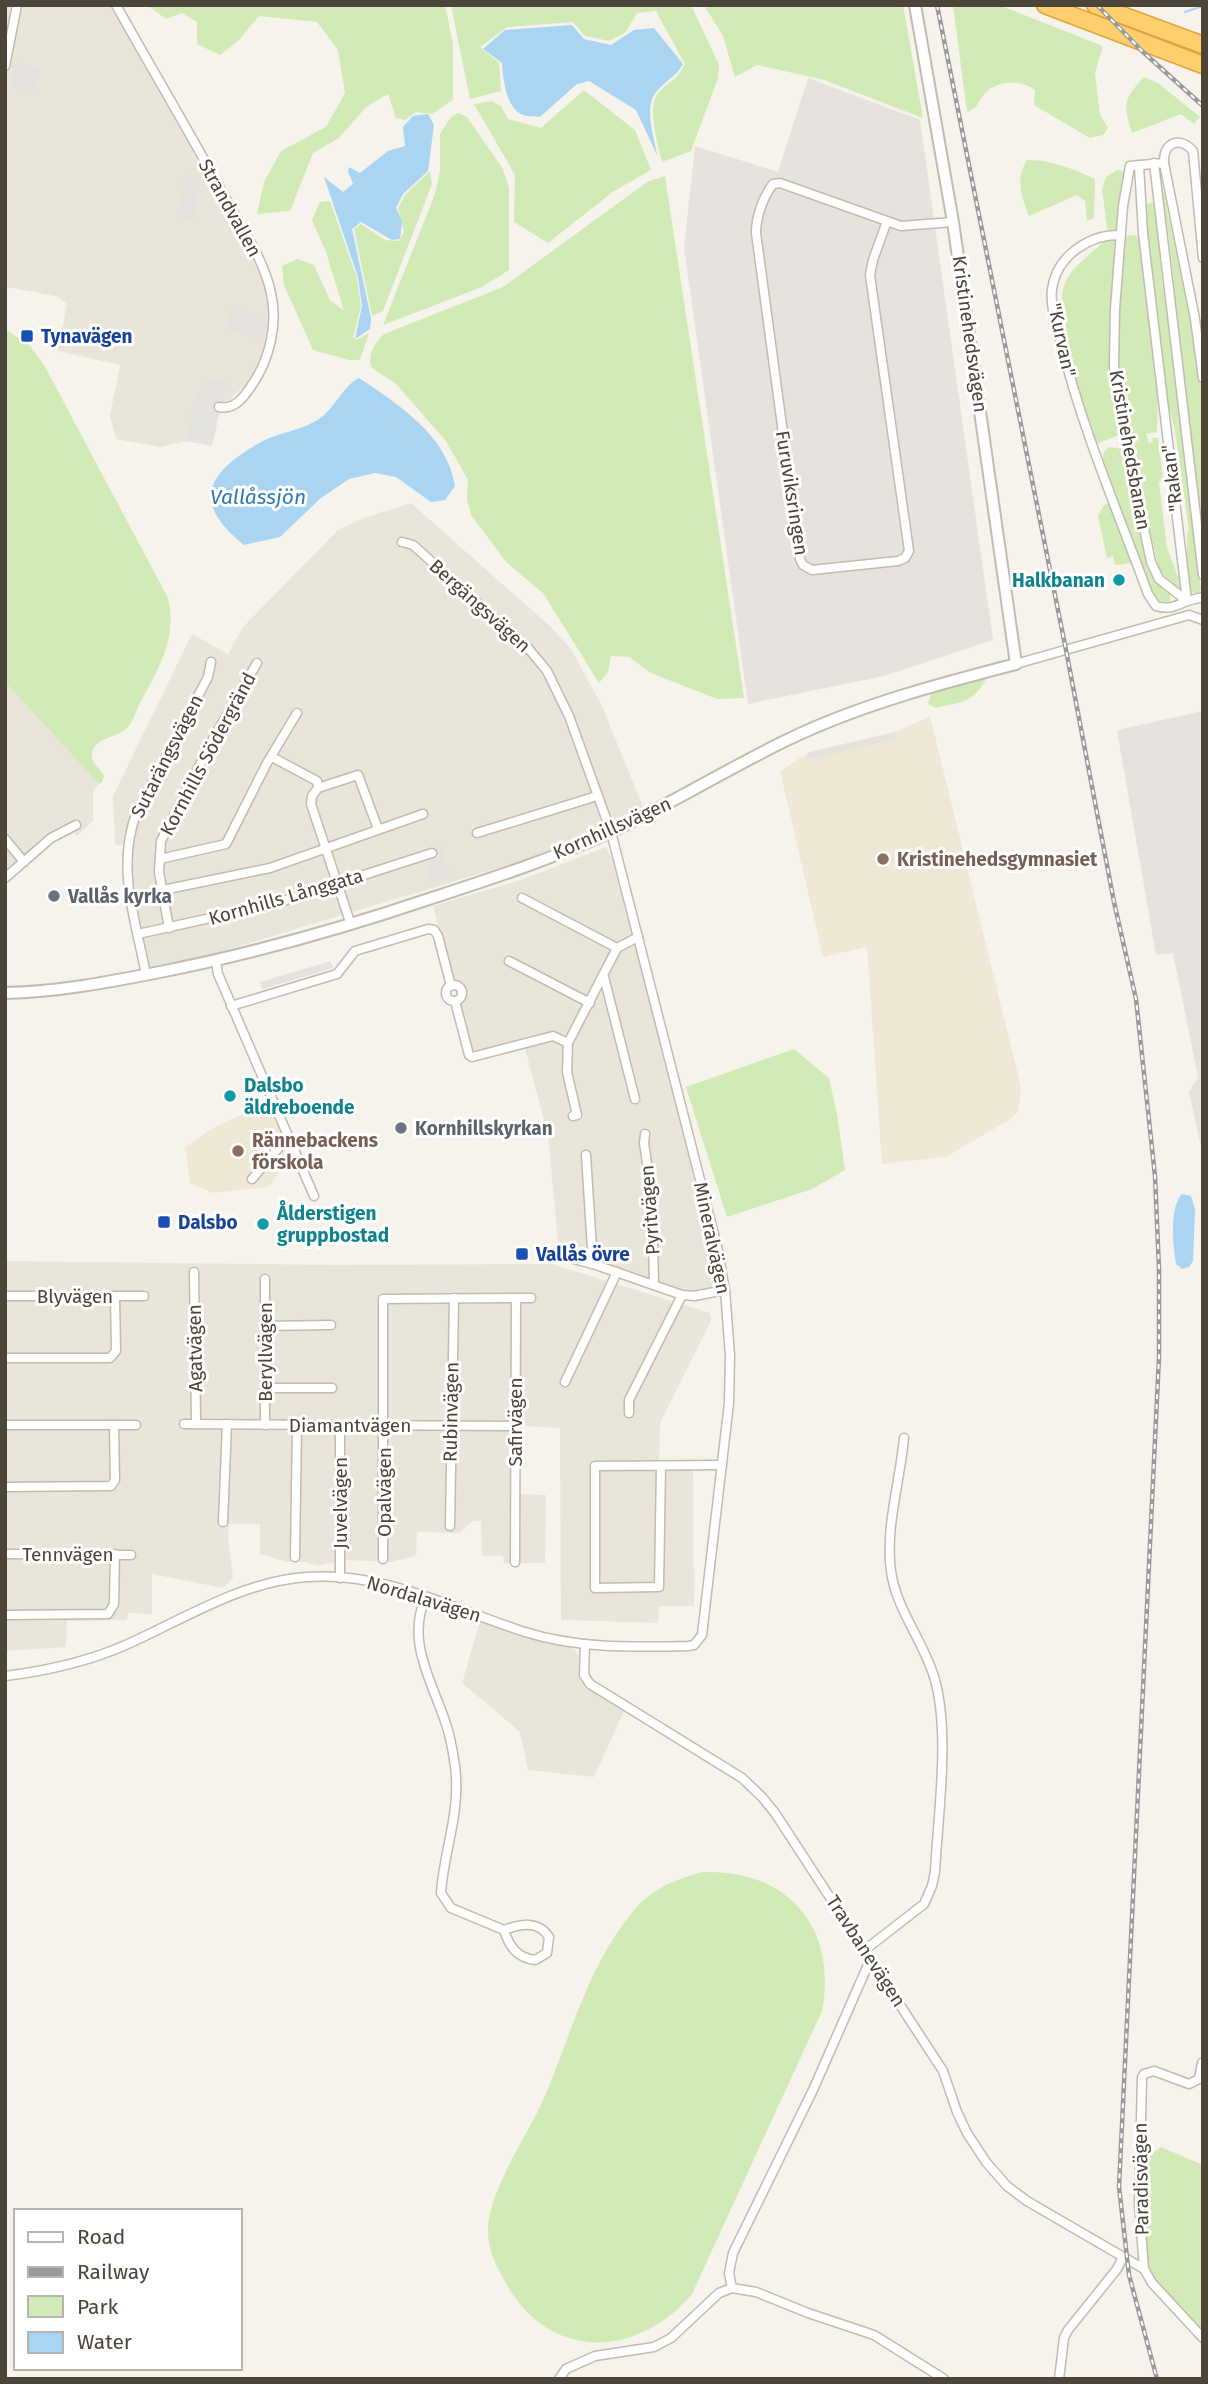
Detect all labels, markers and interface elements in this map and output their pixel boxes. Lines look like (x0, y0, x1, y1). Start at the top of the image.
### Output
street label: Strandvallen (194, 155, 266, 261)
street label: Kristinehedsvägen (948, 254, 992, 414)
street label: "Kurvan" (1043, 301, 1081, 379)
place label: Tynavägen (41, 325, 133, 348)
marker: Tynavägen (19, 328, 35, 344)
street label: Kristinehedsbanan (1105, 368, 1155, 532)
street label: Furuviksringen (771, 429, 813, 557)
street label: "Rakan" (1156, 443, 1188, 513)
water label: Vallåssjön (210, 484, 306, 510)
street label: Bergängsvägen (425, 554, 535, 658)
place label: Halkbanan (1012, 569, 1105, 592)
marker: Halkbanan (1111, 572, 1127, 588)
street label: Kornhills Södergränd (155, 668, 261, 840)
street label: Sutarängsvägen (126, 691, 208, 821)
street label: Kornhillsvägen (549, 792, 675, 864)
place label: Kristinehedsgymnasiet (897, 848, 1098, 871)
marker: Kristinehedsgymnasiet (875, 851, 891, 867)
street label: Kornhills Långgata (206, 864, 366, 930)
place label: Vallås kyrka (67, 885, 172, 908)
marker: Vallås kyrka (46, 888, 62, 904)
place label: Dalsbo äldreboende (244, 1074, 355, 1119)
marker: Dalsbo äldreboende (222, 1088, 238, 1104)
place label: Kornhillskyrkan (415, 1117, 553, 1140)
marker: Kornhillskyrkan (393, 1120, 409, 1136)
place label: Rännebackens förskola (252, 1129, 378, 1174)
marker: Rännebackens förskola (230, 1143, 246, 1159)
street label: Pyritvägen (635, 1164, 665, 1256)
street label: Mineralvägen (689, 1180, 735, 1296)
place label: Ålderstigen gruppbostad (276, 1200, 389, 1247)
place label: Dalsbo (178, 1211, 238, 1234)
marker: Dalsbo (156, 1214, 172, 1230)
marker: Ålderstigen gruppbostad (255, 1216, 271, 1232)
place label: Vallås övre (535, 1243, 630, 1266)
marker: Vallås övre (514, 1246, 530, 1262)
street label: Blyvägen (37, 1285, 113, 1308)
street label: Beryllvägen (254, 1302, 277, 1402)
street label: Agatvägen (183, 1304, 207, 1392)
street label: Rubinvägen (439, 1362, 463, 1462)
street label: Safirvägen (504, 1377, 527, 1467)
street label: Diamantvägen (289, 1414, 411, 1437)
street label: Opalvägen (373, 1447, 396, 1537)
street label: Juvelvägen (329, 1457, 352, 1549)
street label: Tennvägen (22, 1543, 114, 1566)
street label: Nordalavägen (364, 1571, 484, 1627)
street label: Travbanevägen (821, 1891, 911, 2011)
street label: Paradisvägen (1129, 2122, 1153, 2236)
legend (14, 2209, 242, 2370)
text: Road (77, 2224, 125, 2250)
text: Railway (77, 2259, 150, 2285)
text: Park (77, 2294, 119, 2320)
text: Water (77, 2329, 132, 2355)

